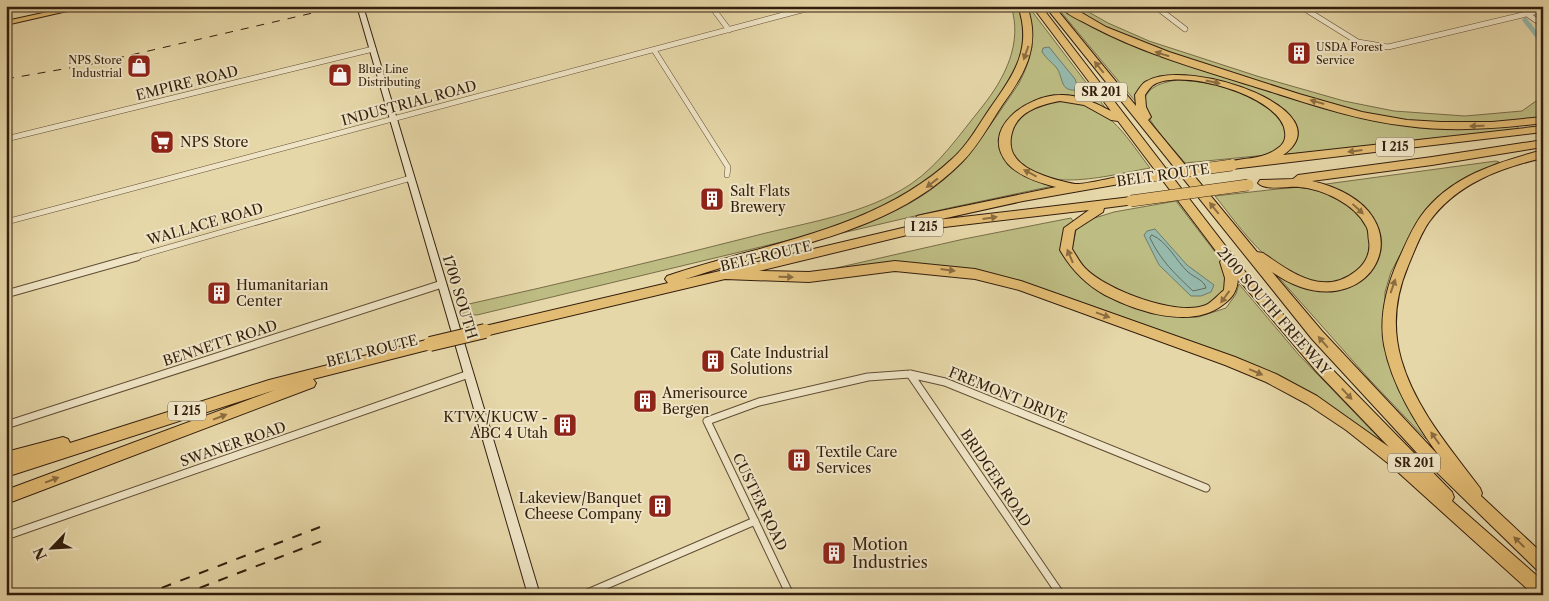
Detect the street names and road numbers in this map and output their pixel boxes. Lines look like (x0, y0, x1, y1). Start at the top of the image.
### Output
street label: EMPIRE ROAD (134, 62, 240, 104)
street label: INDUSTRIAL ROAD (339, 76, 479, 130)
road number: SR 201 (1075, 82, 1127, 101)
road number: I 215 (1376, 138, 1414, 156)
street label: BELT ROUTE (1115, 160, 1211, 190)
street label: WALLACE ROAD (144, 199, 265, 249)
road number: I 215 (905, 218, 943, 236)
street label: BELT ROUTE (718, 237, 814, 275)
street label: 2100 SOUTH FREEWAY (1213, 243, 1335, 380)
street label: 1700 SOUTH (439, 253, 481, 341)
street label: BENNETT ROAD (160, 316, 280, 370)
street label: BELT ROUTE (324, 331, 420, 371)
street label: FREMONT DRIVE (946, 363, 1070, 427)
road number: I 215 (168, 402, 206, 421)
street label: SWANER ROAD (178, 417, 288, 471)
street label: BRIDGER ROAD (957, 426, 1035, 530)
street label: CUSTER ROAD (729, 450, 791, 554)
road number: SR 201 (1388, 453, 1440, 472)

